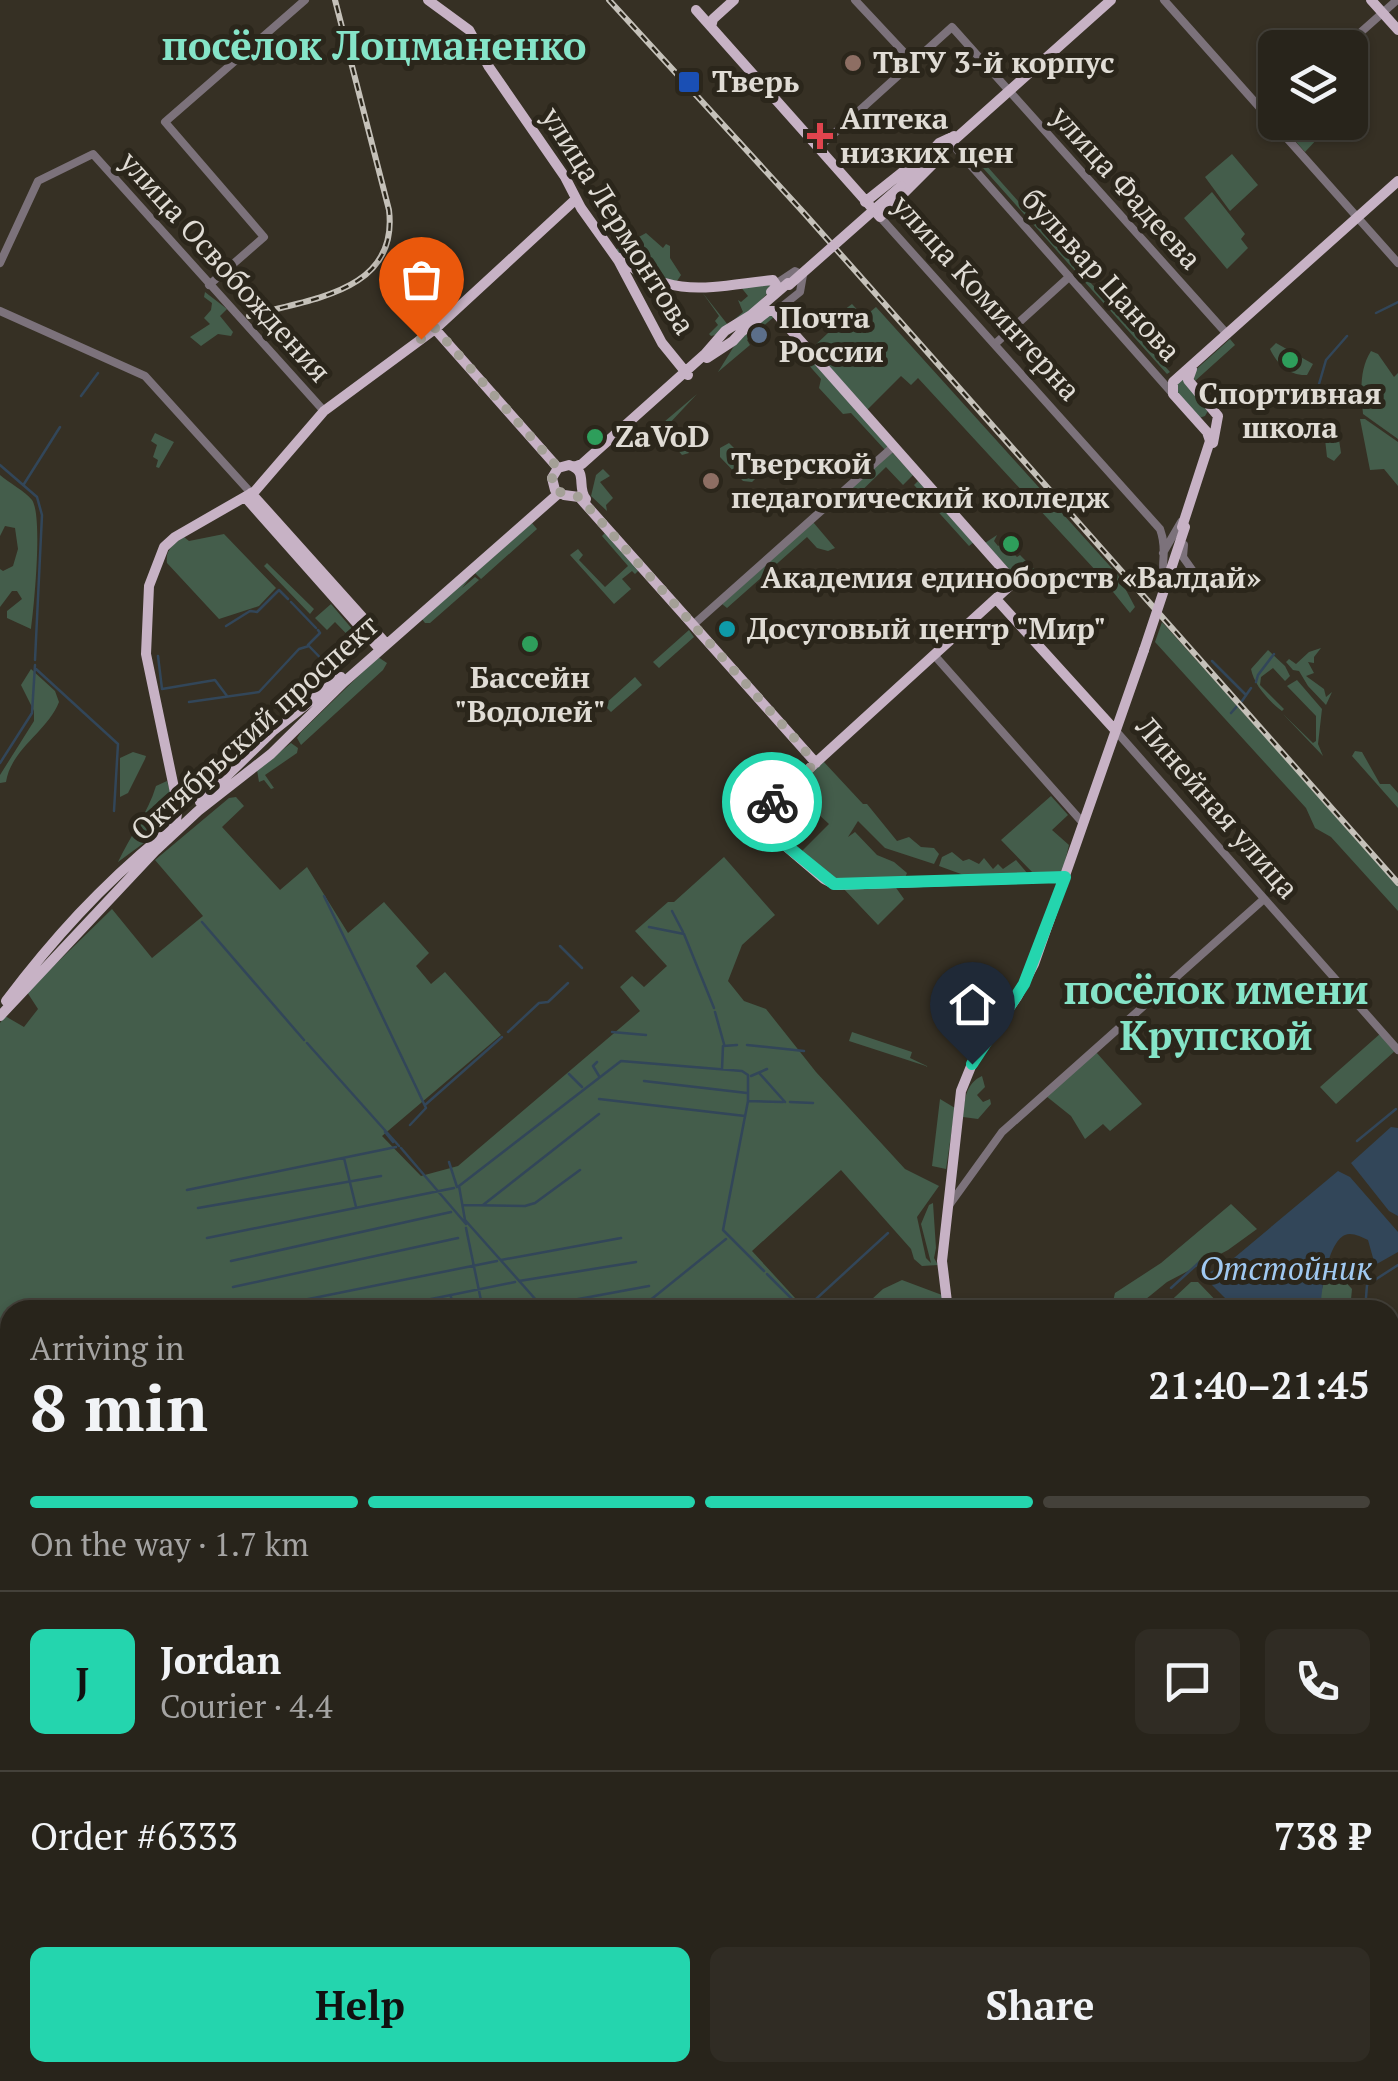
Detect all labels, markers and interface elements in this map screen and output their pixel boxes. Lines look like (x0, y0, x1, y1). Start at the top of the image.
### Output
district label: посёлок Лоцманенко (161, 18, 587, 71)
map controls (1258, 30, 1368, 140)
button: layers (1258, 30, 1368, 140)
place label: ТвГУ 3-й корпус (873, 42, 1115, 82)
marker: ТвГУ 3-й корпус (842, 52, 864, 74)
place label: Тверь (712, 61, 799, 101)
marker: Тверь (676, 69, 702, 95)
street label: улица Фадеева (1042, 96, 1211, 278)
street label: улица Лермонтова (532, 98, 705, 342)
place label: Аптека низких цен (840, 98, 1014, 172)
marker: Аптека низких цен (809, 125, 831, 147)
street label: улица Освобождения (111, 142, 340, 390)
street label: бульвар Цанова (1013, 179, 1190, 370)
street label: улица Коминтерна (883, 185, 1090, 409)
pin (379, 237, 464, 340)
icon: bag (394, 252, 449, 307)
place label: Почта России (779, 297, 884, 371)
marker: Почта России (748, 324, 770, 346)
marker: Спортивная школа (1279, 349, 1301, 371)
place label: Спортивная школа (1199, 373, 1381, 447)
place label: ZaVoD (615, 416, 710, 456)
marker: ZaVoD (584, 426, 606, 448)
place label: Тверской педагогический колледж (731, 443, 1110, 517)
marker: Тверской педагогический колледж (700, 470, 722, 492)
marker: Академия единоборств «Валдай» (1000, 533, 1022, 555)
place label: Академия единоборств «Валдай» (761, 557, 1261, 597)
street label: Октябрьский проспект (122, 605, 387, 849)
place label: Досуговый центр "Мир" (747, 608, 1106, 648)
marker: Досуговый центр "Мир" (716, 618, 738, 640)
marker: Бассейн "Водолей" (519, 633, 541, 655)
place label: Бассейн "Водолей" (455, 657, 605, 731)
street label: Линейная улица (1127, 707, 1308, 907)
courier (722, 752, 822, 852)
icon: bike (745, 775, 800, 830)
pin (930, 962, 1015, 1065)
district label: посёлок имени Крупской (1064, 962, 1369, 1061)
icon: home (945, 977, 1000, 1032)
water label: Отстойник (1199, 1247, 1373, 1289)
text: Arriving in (30, 1327, 184, 1369)
text: 21:40–21:45 (1148, 1360, 1370, 1410)
text: 8 min (30, 1363, 208, 1450)
text: On the way · 1.7 km (30, 1523, 309, 1565)
button: chat (1135, 1629, 1240, 1734)
button: phone (1265, 1629, 1370, 1734)
text: Jordan (160, 1635, 281, 1685)
text: J (76, 1656, 89, 1706)
text: Courier · 4.4 (160, 1685, 332, 1727)
text: Order #6333 (30, 1811, 238, 1861)
text: 738 ₽ (1274, 1811, 1370, 1861)
button: Help (30, 1947, 690, 2062)
button: Share (710, 1947, 1370, 2062)

